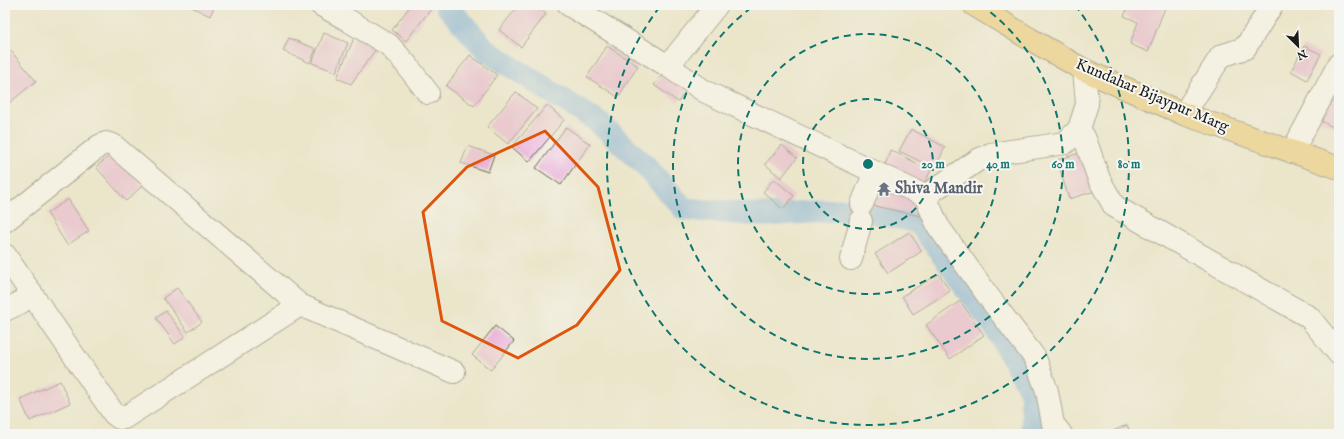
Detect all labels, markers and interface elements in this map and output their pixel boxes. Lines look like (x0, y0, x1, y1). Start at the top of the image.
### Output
north arrow (1278, 26, 1318, 66)
text: N (1294, 45, 1310, 63)
street label: Kundahar Bijaypur Marg (1072, 55, 1232, 137)
centre of rings (861, 157, 875, 171)
text: 20 m (921, 157, 945, 172)
text: 40 m (986, 157, 1011, 172)
text: 60 m (1052, 157, 1075, 172)
text: 80 m (1118, 157, 1141, 172)
place label: Shiva Mandir (895, 179, 983, 199)
temple icon: Shiva Mandir (876, 181, 892, 197)

